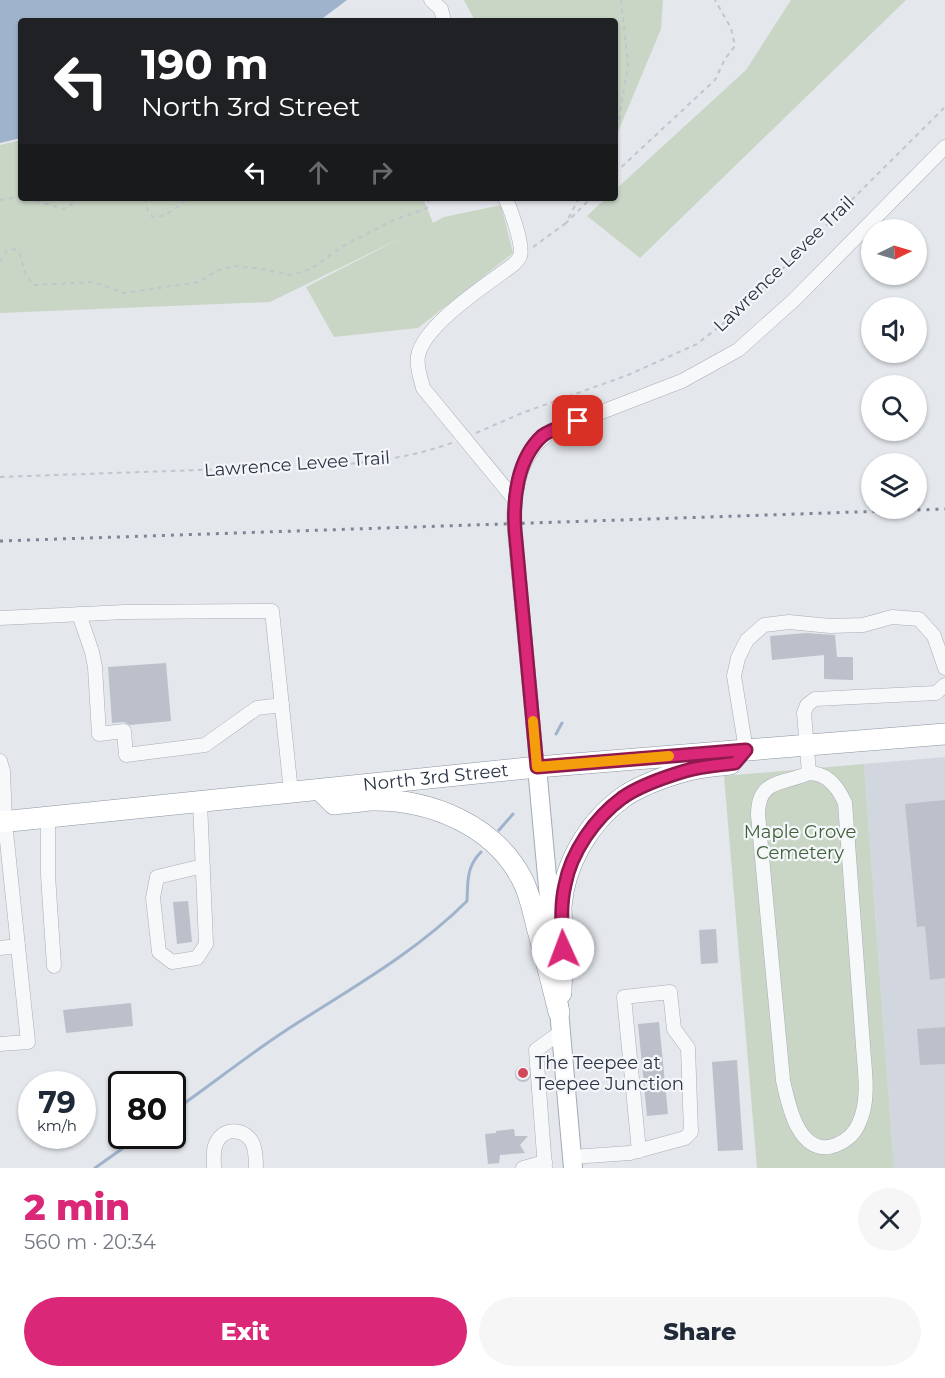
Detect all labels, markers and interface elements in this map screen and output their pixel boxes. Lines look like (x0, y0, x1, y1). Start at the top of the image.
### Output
text: 190 m (141, 38, 269, 90)
icon: left (42, 42, 120, 120)
text: North 3rd Street (141, 90, 360, 123)
icon: left (239, 156, 272, 189)
icon: ahead (302, 156, 335, 189)
icon: right (365, 156, 398, 189)
street label: Lawrence Levee Trail (709, 191, 859, 337)
north arrow (861, 219, 927, 285)
map controls (861, 219, 927, 519)
button: sound (861, 297, 927, 363)
button: search (861, 375, 927, 441)
pin (552, 395, 603, 446)
icon: arrive (561, 404, 594, 437)
street label: Lawrence Levee Trail (203, 447, 391, 481)
button: layers (861, 453, 927, 519)
street label: North 3rd Street (362, 759, 510, 796)
park label: Maple Grove Cemetery (744, 821, 856, 864)
position arrow (531, 917, 595, 981)
place label: The Teepee at Teepee Junction (535, 1052, 684, 1095)
marker: The Teepee at Teepee Junction (516, 1066, 530, 1080)
speed limit sign: 80 (108, 1071, 186, 1149)
text: 79 (38, 1084, 76, 1121)
text: km/h (37, 1116, 77, 1135)
text: 2 min (24, 1185, 130, 1229)
button: close (858, 1188, 921, 1251)
text: 560 m · 20:34 (24, 1230, 156, 1254)
button: Exit (24, 1297, 467, 1366)
button: Share (479, 1297, 921, 1366)

